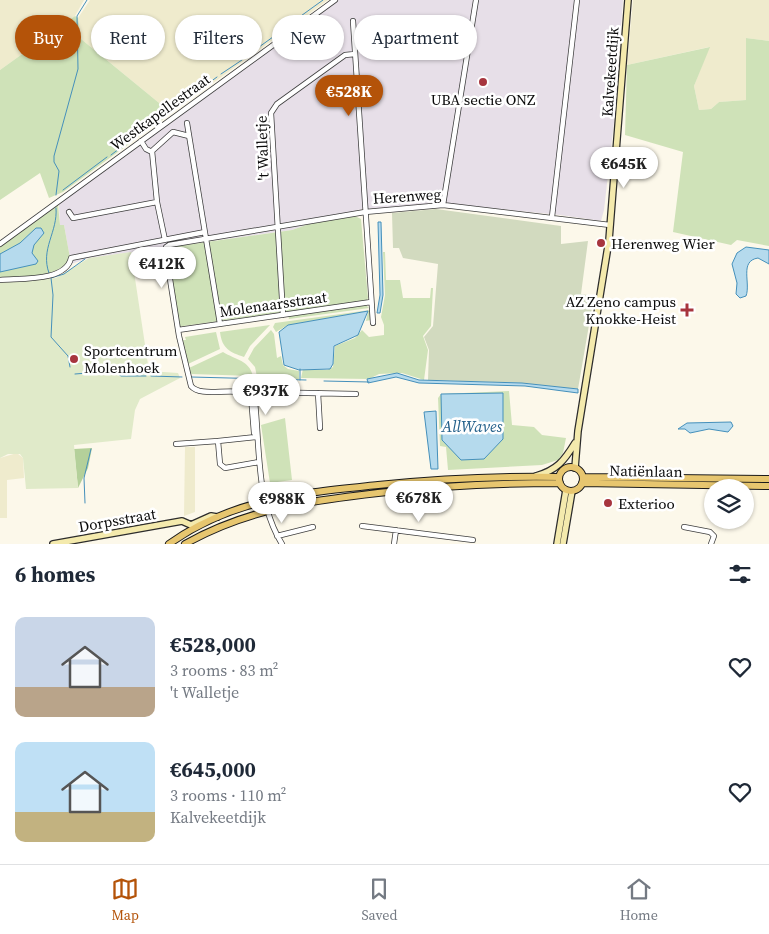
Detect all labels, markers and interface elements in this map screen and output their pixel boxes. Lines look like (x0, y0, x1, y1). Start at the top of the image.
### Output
chip: Buy (15, 15, 81, 60)
chip: Rent (91, 15, 165, 60)
chip: Filters (175, 15, 262, 60)
chip: New (272, 15, 344, 60)
chip: Apartment (354, 15, 477, 60)
street label: Kalvekeetdijk (596, 26, 624, 118)
street label: Westkapellestraat (106, 69, 214, 155)
pin: €528K (314, 74, 384, 117)
marker: UBA sectie ONZ (477, 76, 489, 88)
text: €528K (326, 80, 372, 102)
place label: UBA sectie ONZ (431, 89, 535, 110)
street label: 't Walletje (250, 115, 274, 181)
pin: €645K (589, 146, 659, 189)
text: €645K (601, 152, 647, 174)
street label: Herenweg (372, 183, 442, 209)
place label: Herenweg Wier (611, 233, 716, 254)
marker: Herenweg Wier (595, 237, 607, 249)
pin: €412K (127, 246, 197, 289)
text: €412K (139, 252, 185, 274)
street label: Molenaarsstraat (218, 286, 328, 322)
place label: AZ Zeno campus Knokke-Heist (566, 291, 676, 329)
marker: AZ Zeno campus Knokke-Heist (680, 303, 694, 317)
place label: Sportcentrum Molenhoek (84, 340, 178, 378)
marker: Sportcentrum Molenhoek (68, 353, 80, 365)
pin: €937K (231, 374, 301, 416)
text: €937K (243, 379, 289, 401)
water label: AllWaves (441, 415, 502, 437)
street label: Natiënlaan (609, 460, 683, 482)
map controls (704, 479, 754, 529)
button: layers (704, 479, 754, 529)
pin: €678K (384, 480, 454, 523)
pin: €988K (247, 482, 317, 524)
text: €678K (396, 486, 442, 508)
text: €988K (259, 487, 305, 509)
place label: Exterioo (618, 493, 675, 514)
marker: Exterioo (602, 497, 614, 509)
street label: Dorpsstraat (77, 503, 157, 537)
text: 6 homes (15, 560, 95, 589)
icon: filters (726, 560, 754, 588)
text: €528,000 (170, 630, 256, 659)
icon: home (55, 637, 115, 697)
icon: heart (726, 653, 754, 681)
text: 3 rooms · 83 m² (170, 659, 278, 681)
text: 't Walletje (170, 681, 239, 703)
text: €645,000 (170, 755, 256, 784)
icon: home (55, 762, 115, 822)
icon: heart (726, 778, 754, 806)
text: 3 rooms · 110 m² (170, 784, 286, 806)
text: Kalvekeetdijk (170, 806, 266, 828)
tab: Map (111, 875, 139, 925)
tab: Saved (361, 875, 397, 925)
tab: Home (620, 875, 658, 925)

